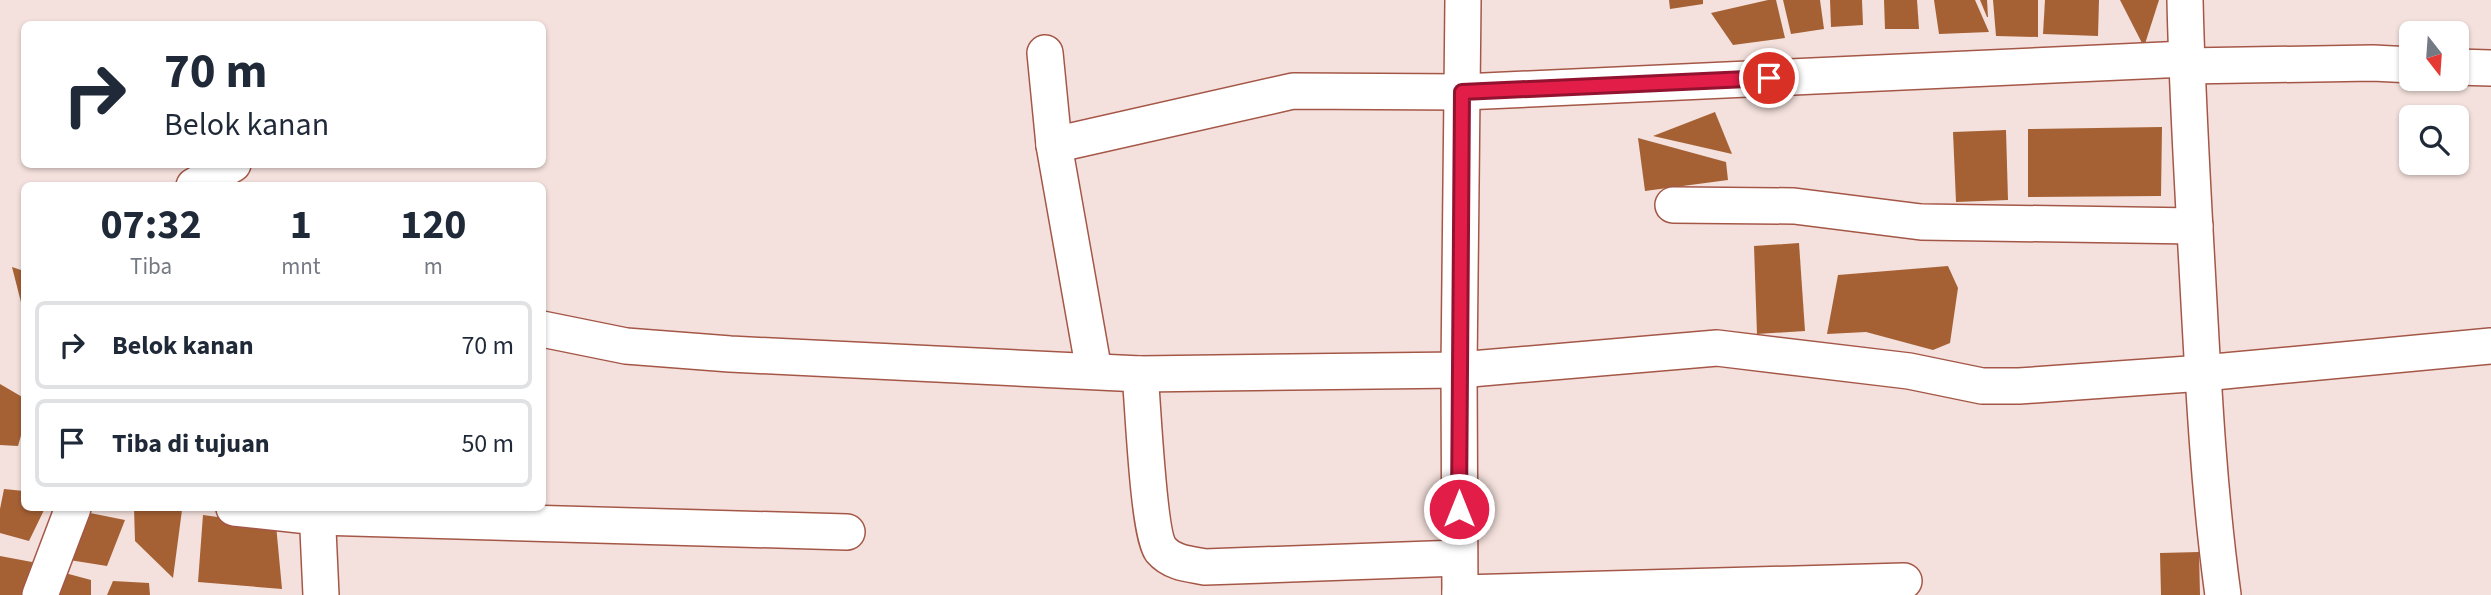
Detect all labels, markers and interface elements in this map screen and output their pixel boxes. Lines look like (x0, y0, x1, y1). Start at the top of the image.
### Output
north arrow (2399, 21, 2469, 91)
map controls (2399, 21, 2469, 175)
text: 70 m (164, 37, 268, 107)
pin (1739, 48, 1799, 108)
icon: right (49, 49, 140, 140)
icon: arrive (1750, 59, 1788, 97)
text: Belok kanan (164, 102, 329, 148)
button: search (2399, 105, 2469, 175)
text: 07:32 (100, 195, 202, 255)
text: 1 (290, 195, 312, 255)
text: 120 (400, 195, 467, 255)
text: Tiba (130, 250, 172, 283)
text: mnt (281, 250, 321, 283)
text: m (424, 250, 443, 283)
icon: right (53, 326, 91, 364)
text: Belok kanan (112, 327, 254, 364)
text: 70 m (461, 327, 514, 364)
icon: arrive (53, 424, 91, 462)
text: Tiba di tujuan (112, 425, 270, 462)
text: 50 m (461, 425, 514, 462)
position arrow (1422, 472, 1496, 546)

